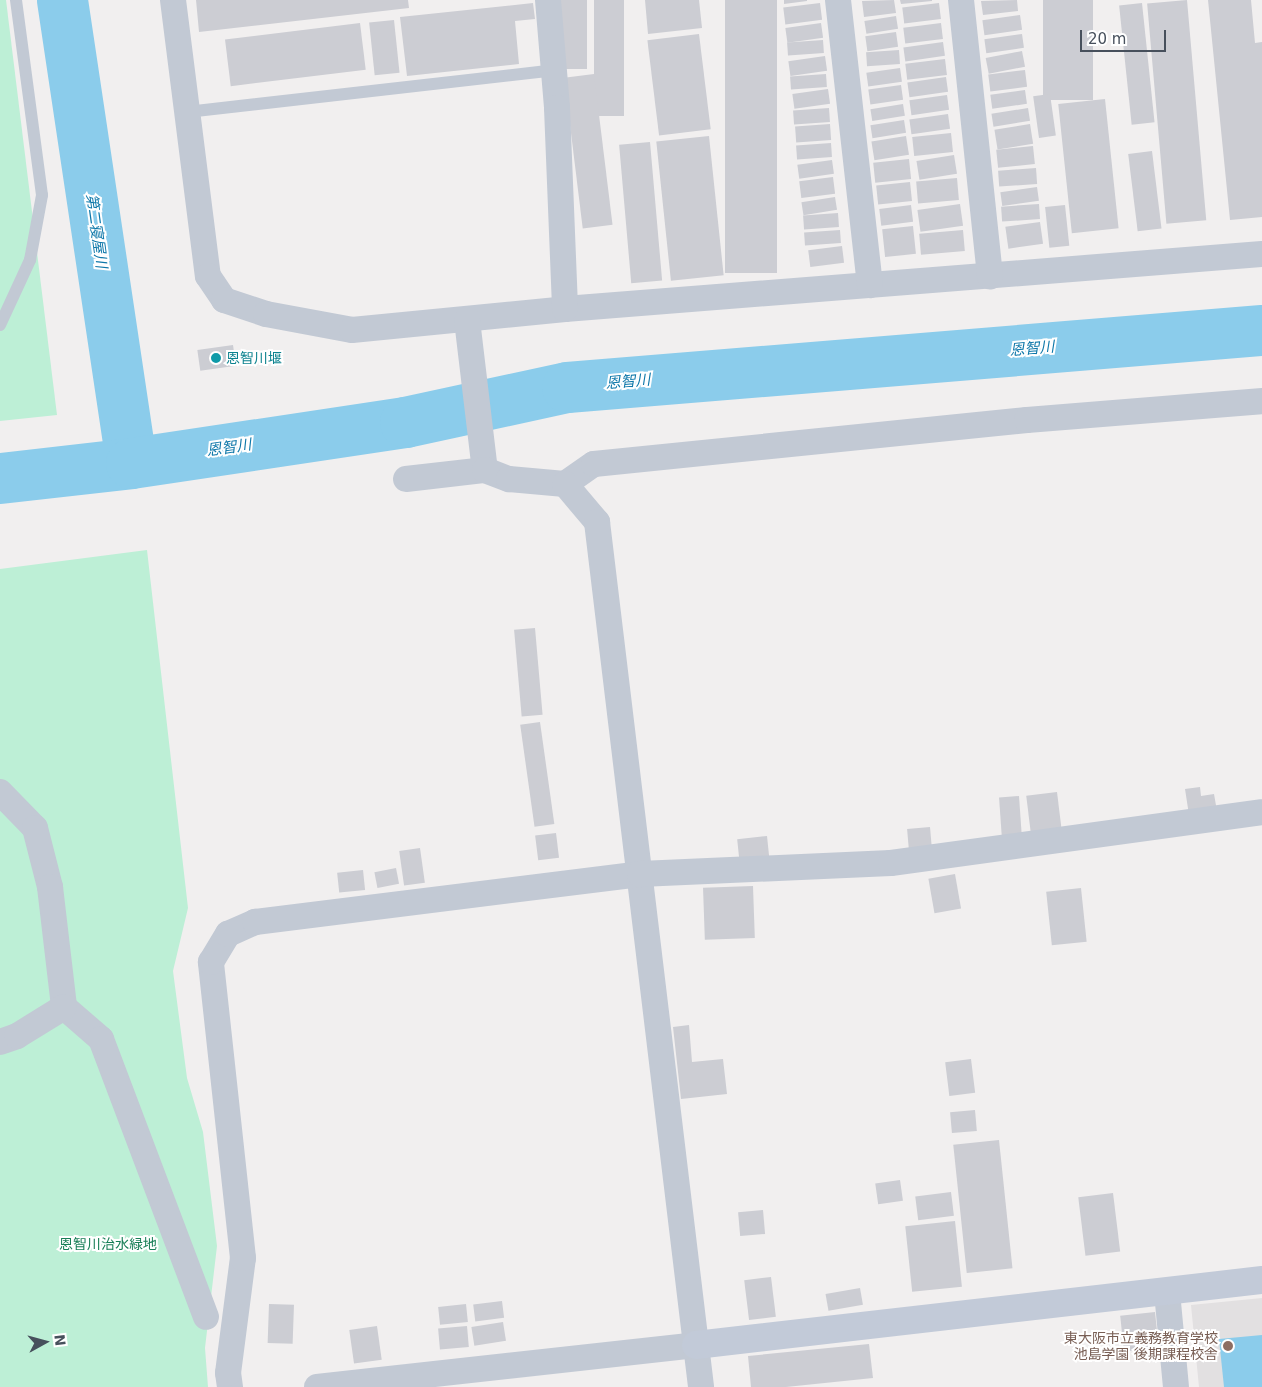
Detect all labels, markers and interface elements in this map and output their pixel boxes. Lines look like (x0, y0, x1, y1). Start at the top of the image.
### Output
scale bar (1082, 20, 1168, 52)
text: 20 m (1088, 30, 1126, 48)
water label: 第二寝屋川 (82, 193, 110, 269)
water label: 恩智川 (1009, 338, 1055, 360)
place label: 恩智川堰 (226, 350, 282, 366)
marker: 恩智川堰 (210, 352, 222, 364)
water label: 恩智川 (605, 371, 651, 393)
water label: 恩智川 (205, 436, 253, 460)
park label: 恩智川治水緑地 (59, 1236, 157, 1252)
north arrow (20, 1317, 70, 1367)
place label: 東大阪市立義務教育学校 池島学園 後期課程校舎 (1064, 1330, 1218, 1362)
text: N (51, 1333, 69, 1347)
marker: 東大阪市立義務教育学校 池島学園 後期課程校舎 (1222, 1340, 1234, 1352)

